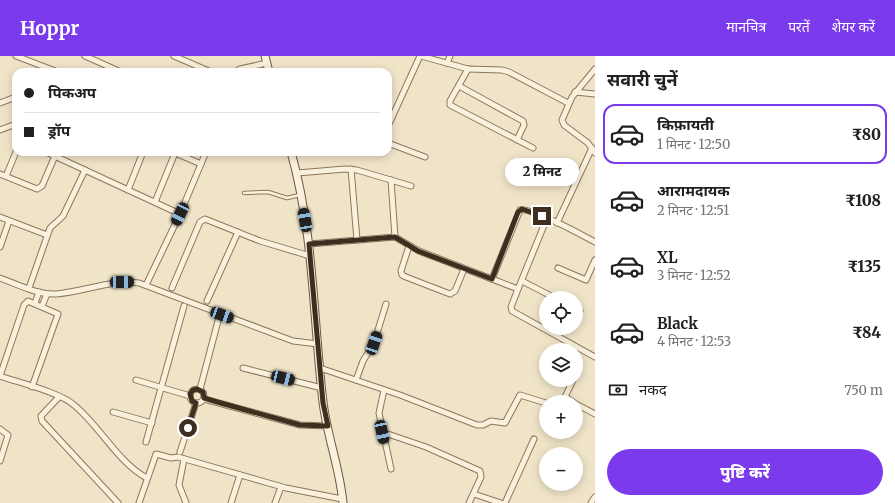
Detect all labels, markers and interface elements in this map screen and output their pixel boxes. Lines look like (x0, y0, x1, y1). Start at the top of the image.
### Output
text: Hoppr (20, 16, 79, 40)
text: मानचित्र (726, 18, 766, 36)
text: परतें (788, 18, 810, 36)
text: शेयर करें (832, 18, 875, 36)
text: सवारी चुनें (607, 68, 678, 91)
text: पिकअप (48, 83, 96, 102)
text: किफ़ायती (657, 115, 714, 134)
icon: car (609, 116, 645, 152)
text: ड्रॉप (48, 121, 70, 140)
text: ₹80 (851, 125, 881, 144)
text: 1 मिनट · 12:50 (657, 136, 730, 153)
callout: 2 मिनट (505, 158, 579, 186)
text: 2 मिनट (523, 163, 561, 180)
text: आरामदायक (657, 181, 730, 200)
icon: car (609, 182, 645, 218)
text: ₹108 (845, 191, 881, 210)
car (169, 201, 191, 227)
text: 2 मिनट · 12:51 (657, 202, 729, 219)
car (297, 207, 313, 233)
route end (533, 207, 551, 225)
icon: car (609, 248, 645, 284)
text: XL (657, 248, 678, 267)
text: ₹135 (847, 257, 881, 276)
text: 3 मिनट · 12:52 (657, 267, 731, 284)
car (110, 276, 134, 288)
map controls (539, 291, 583, 491)
button: locate (539, 291, 583, 335)
car (209, 305, 235, 325)
icon: car (609, 314, 645, 350)
text: Black (657, 314, 698, 333)
text: ₹84 (852, 323, 881, 342)
car (364, 330, 384, 356)
text: 4 मिनट · 12:53 (657, 333, 731, 350)
button: layers (539, 343, 583, 387)
car (270, 369, 296, 387)
icon: cash (607, 379, 629, 401)
text: नकद (639, 380, 667, 399)
text: 750 m (844, 382, 883, 399)
button: + (539, 395, 583, 439)
route start (179, 419, 197, 437)
car (374, 419, 390, 445)
button: − (539, 447, 583, 491)
button: पुष्टि करें (607, 449, 883, 495)

